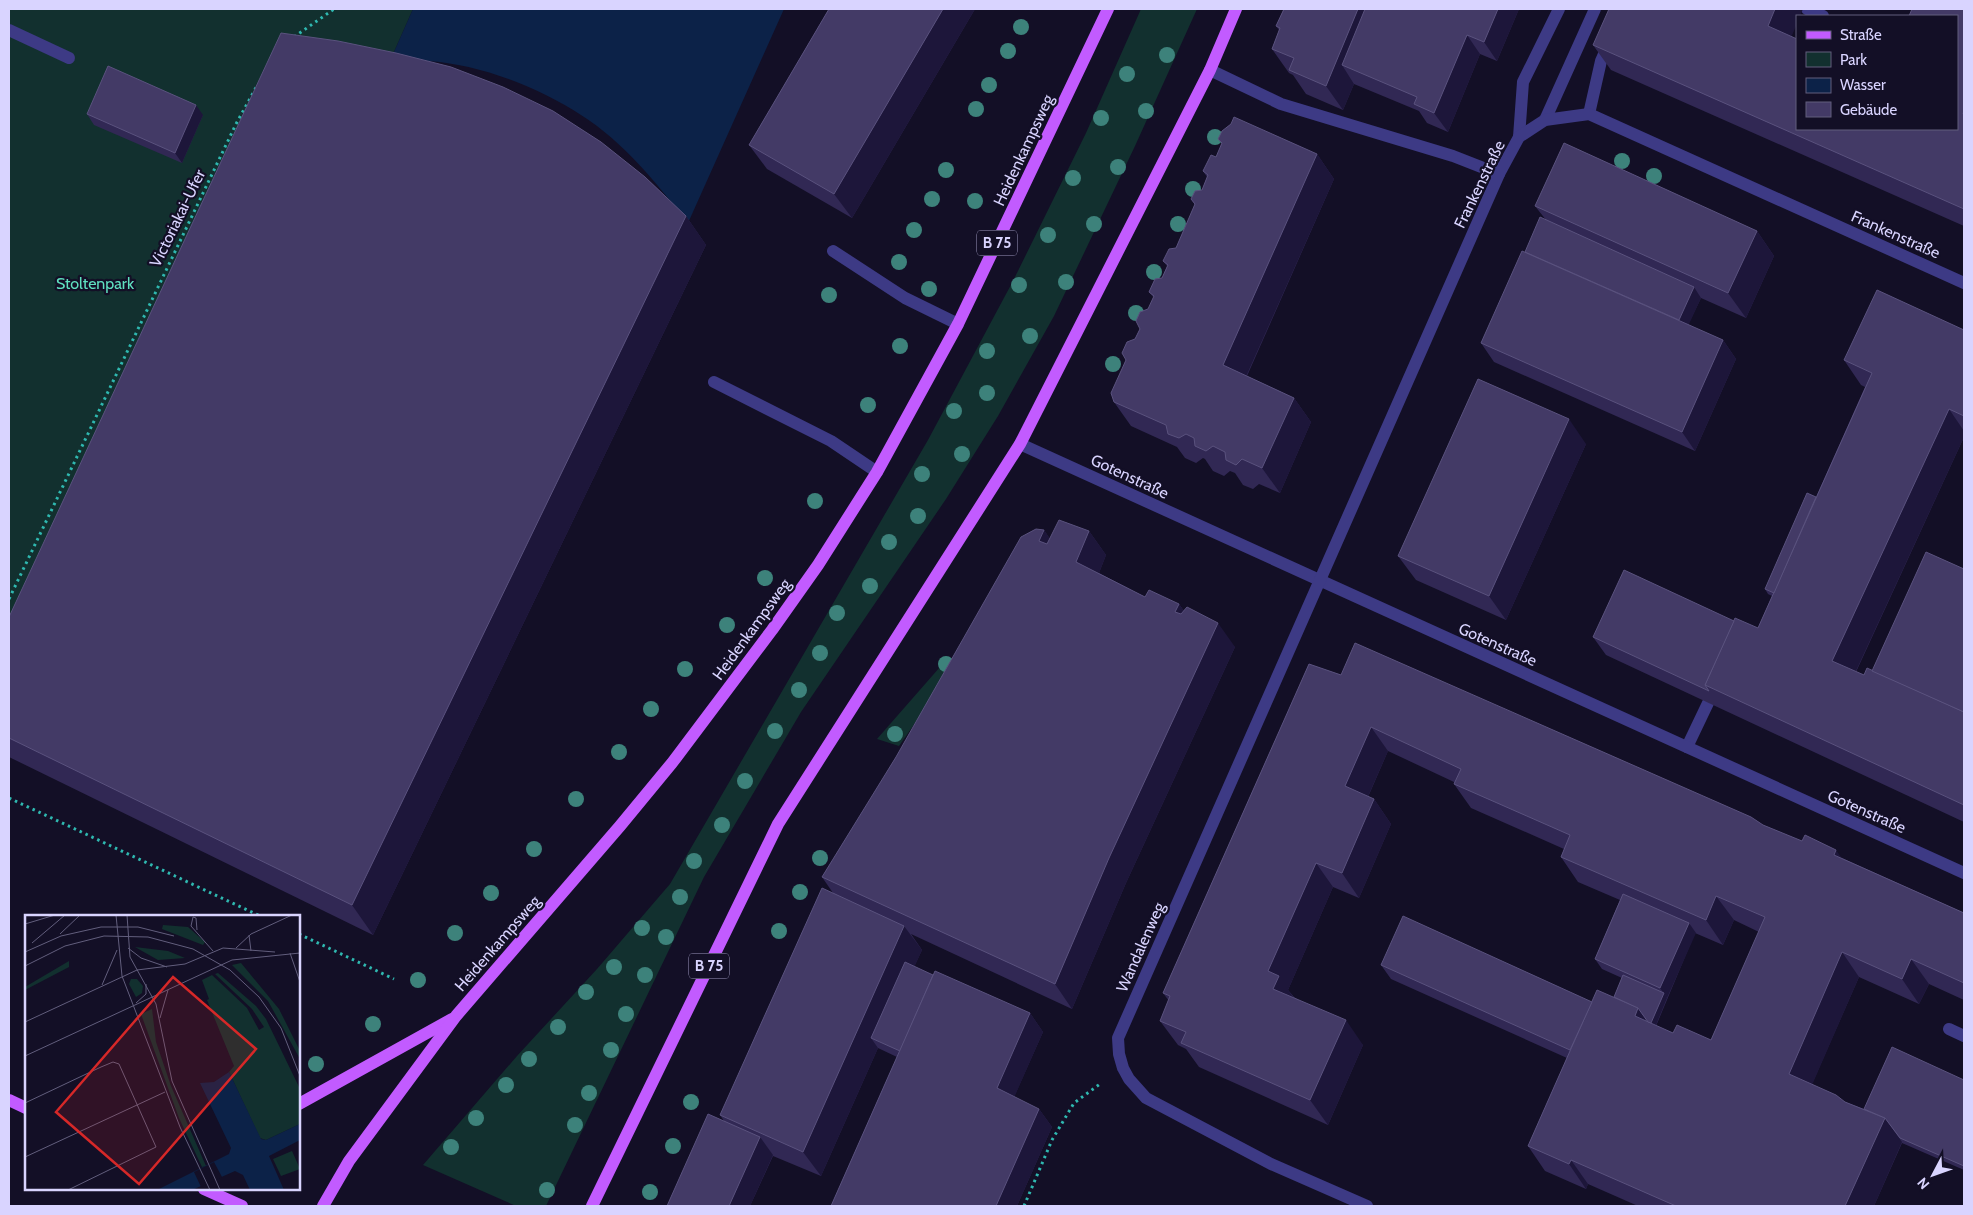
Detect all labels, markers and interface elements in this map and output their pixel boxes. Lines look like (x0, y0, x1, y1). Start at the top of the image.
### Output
legend (1796, 15, 1958, 130)
text: Straße (1840, 26, 1882, 44)
text: Park (1840, 51, 1867, 69)
text: Wasser (1840, 76, 1886, 94)
street label: Heidenkampsweg (989, 91, 1058, 209)
text: Gebäude (1840, 101, 1897, 119)
street label: Frankenstraße (1450, 137, 1509, 231)
street label: Victoriakai-Ufer (146, 165, 210, 270)
street label: Frankenstraße (1848, 206, 1943, 262)
road number: B 75 (977, 230, 1017, 256)
park label: Stoltenpark (56, 274, 135, 293)
street label: Gotenstraße (1088, 450, 1172, 503)
street label: Heidenkampsweg (708, 574, 795, 684)
street label: Gotenstraße (1456, 619, 1540, 670)
street label: Gotenstraße (1825, 786, 1909, 837)
street label: Heidenkampsweg (451, 891, 545, 995)
street label: Wandalenweg (1112, 899, 1169, 995)
inset map (25, 915, 300, 1190)
road number: B 75 (689, 954, 729, 978)
north arrow (1908, 1150, 1958, 1200)
text: N (1913, 1174, 1933, 1193)

